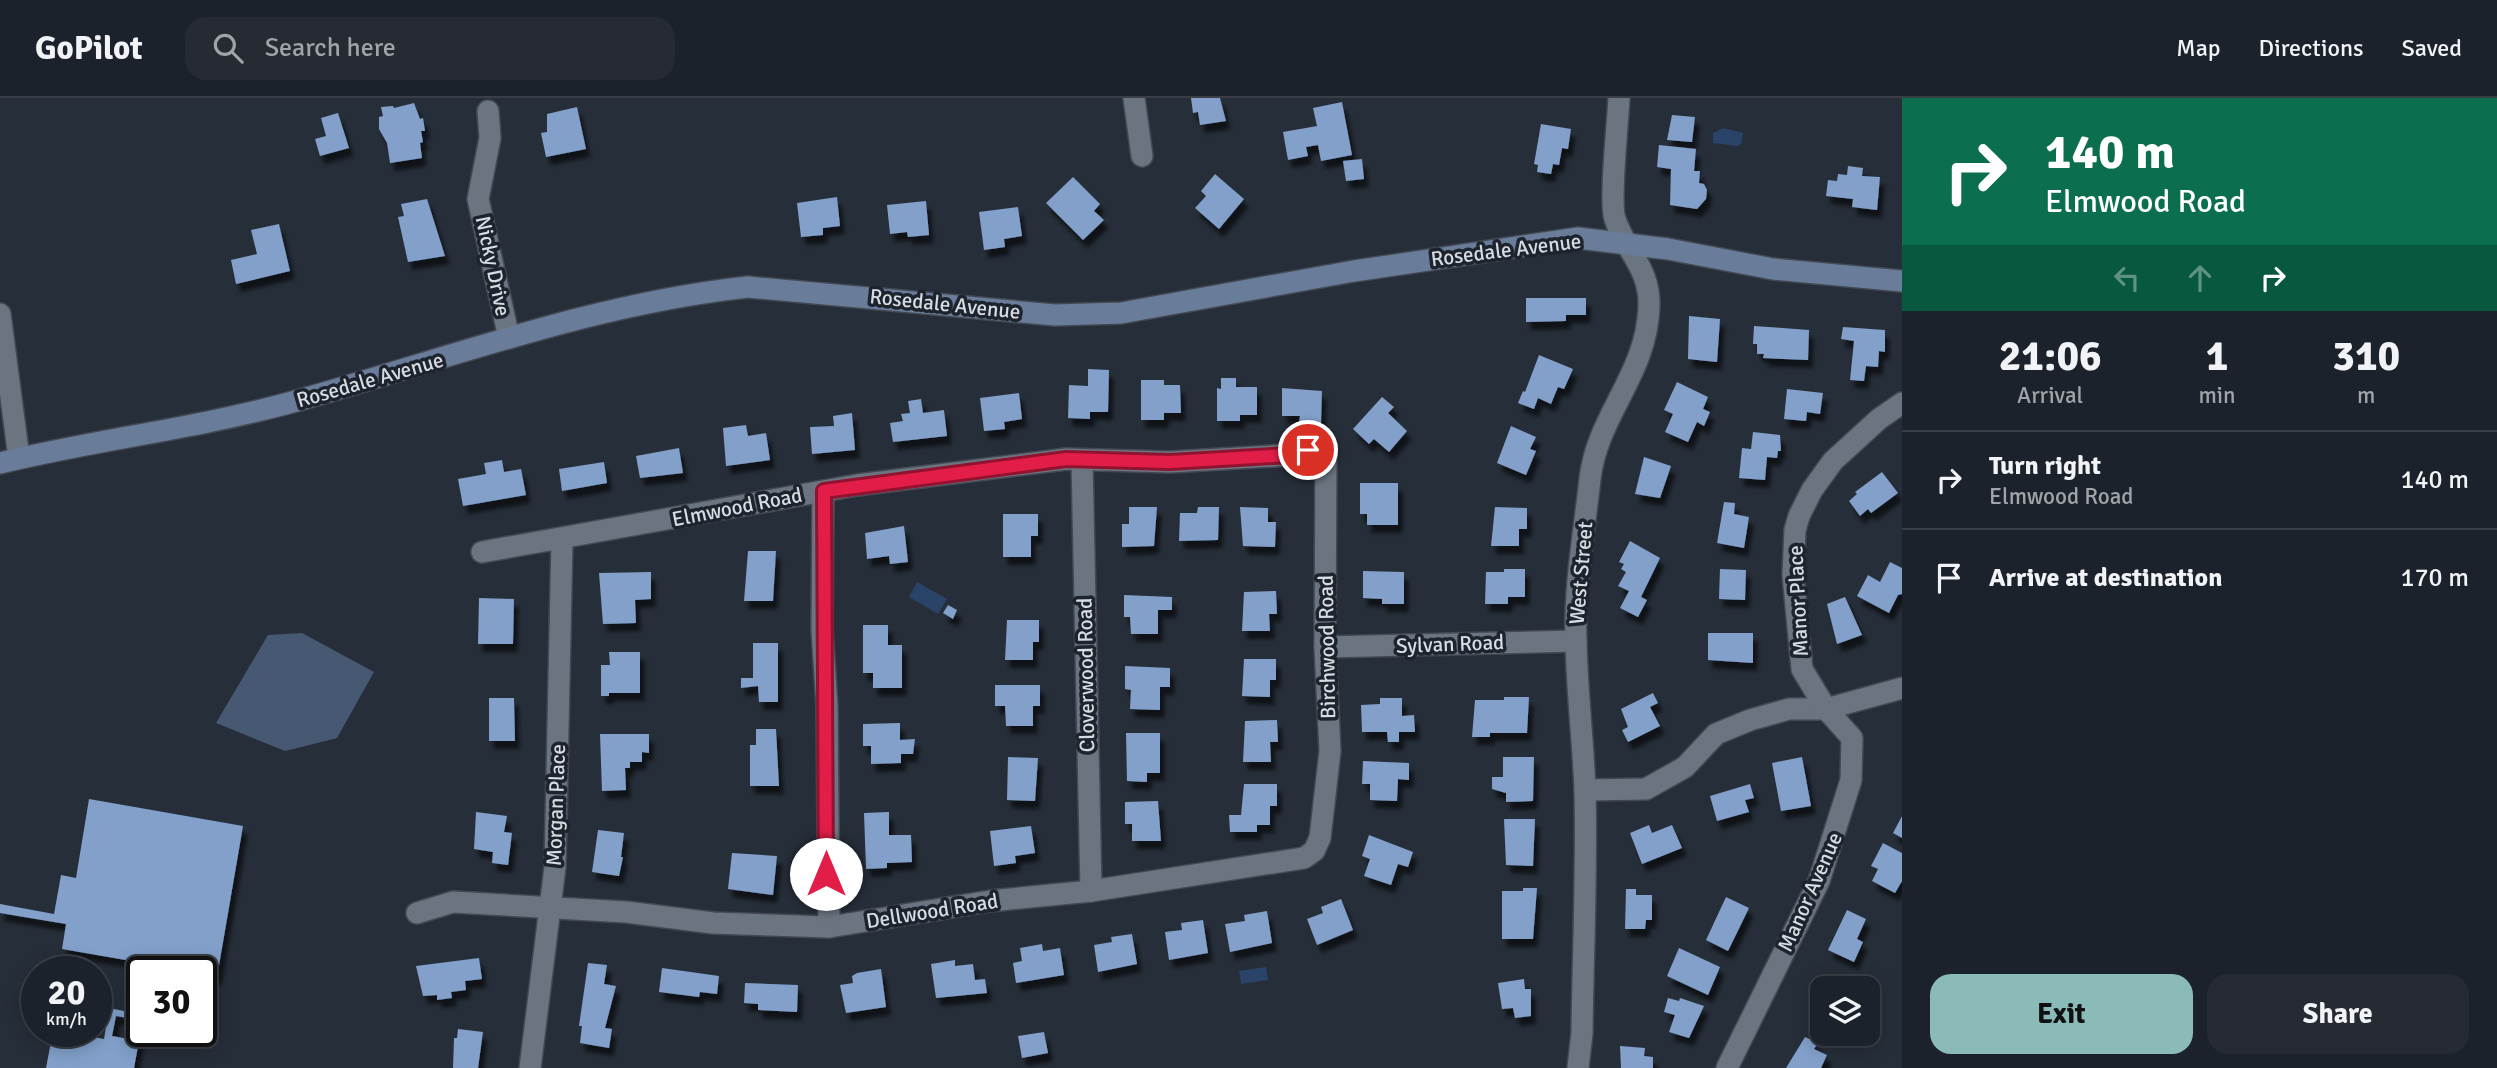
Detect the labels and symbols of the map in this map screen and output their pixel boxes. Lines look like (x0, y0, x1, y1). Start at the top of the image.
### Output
street label: Nicky Drive (470, 214, 516, 318)
street label: Rosedale Avenue (1429, 228, 1583, 272)
street label: Rosedale Avenue (868, 283, 1022, 325)
street label: Rosedale Avenue (294, 347, 446, 413)
pin (1278, 420, 1338, 480)
street label: Elmwood Road (670, 482, 804, 532)
street label: West Street (1564, 520, 1598, 626)
street label: Manor Place (1782, 545, 1814, 657)
street label: Birchwood Road (1313, 575, 1341, 719)
street label: Cloverwood Road (1072, 597, 1100, 753)
street label: Sylvan Road (1395, 629, 1505, 659)
street label: Morgan Place (541, 743, 571, 867)
street label: Manor Avenue (1772, 828, 1848, 956)
position arrow (789, 837, 863, 911)
street label: Dellwood Road (864, 888, 1000, 934)
speed limit sign: 30 (126, 956, 217, 1047)

